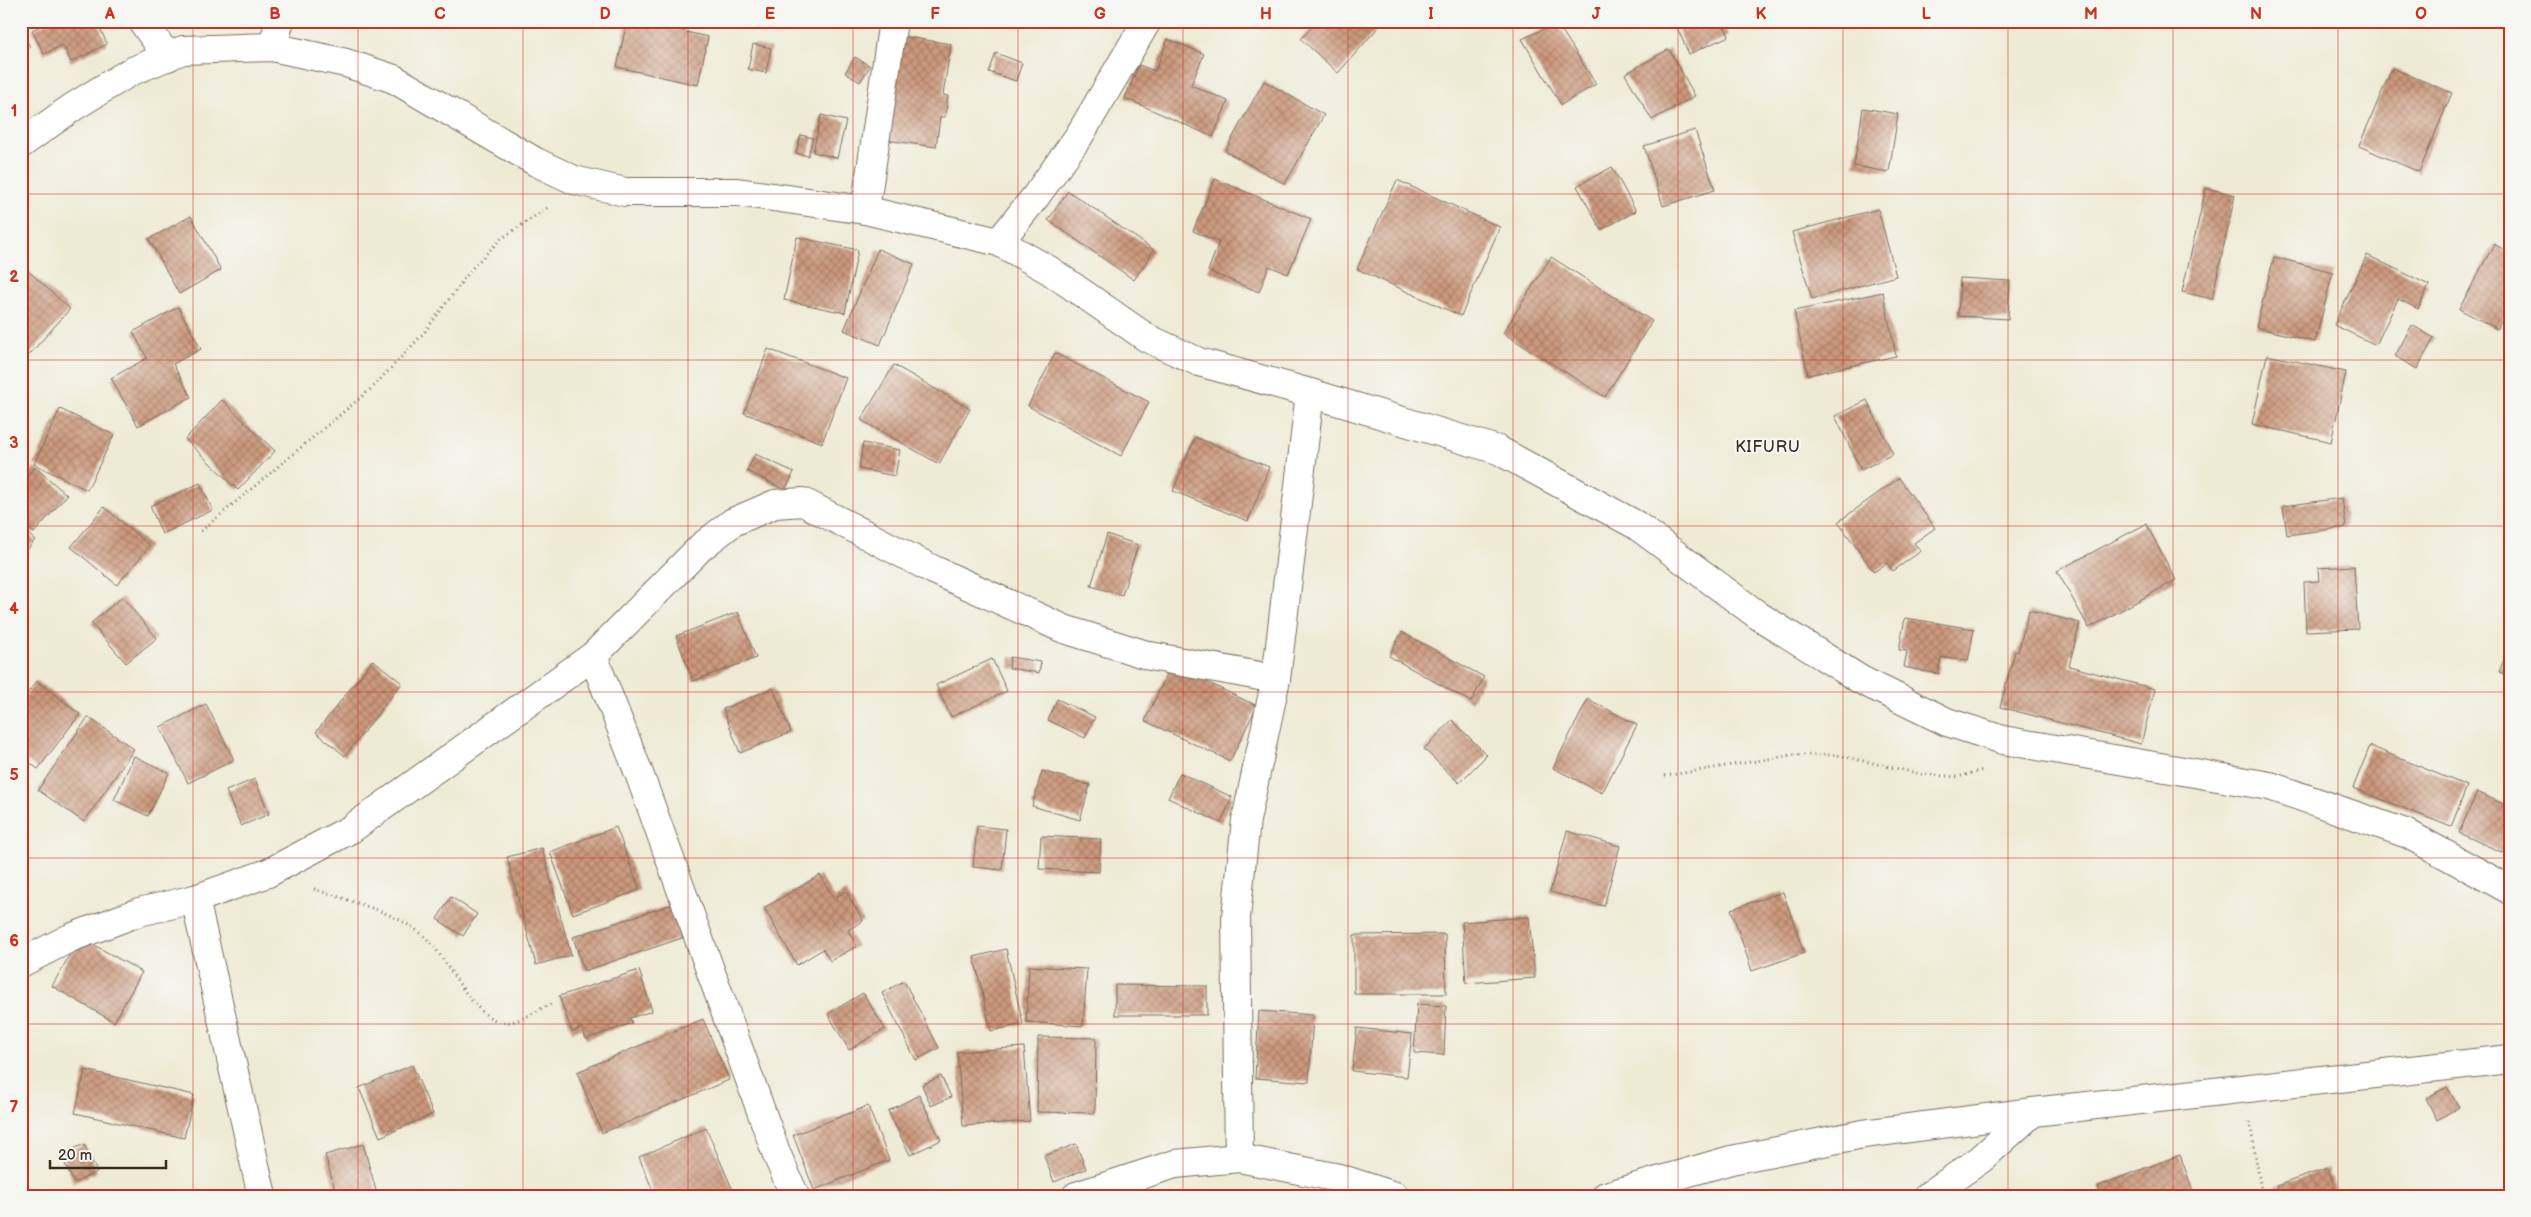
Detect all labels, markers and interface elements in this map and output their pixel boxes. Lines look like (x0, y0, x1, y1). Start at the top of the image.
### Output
text: A (104, 5, 115, 24)
text: B (269, 5, 281, 24)
text: C (434, 5, 446, 24)
text: D (599, 5, 611, 24)
text: E (765, 5, 775, 24)
text: F (930, 5, 940, 24)
text: G (1094, 5, 1106, 24)
text: H (1260, 5, 1272, 24)
text: I (1428, 5, 1434, 24)
text: J (1592, 5, 1601, 24)
text: K (1756, 5, 1767, 24)
text: L (1921, 5, 1931, 24)
text: M (2084, 5, 2098, 24)
text: N (2250, 5, 2262, 24)
text: O (2415, 5, 2427, 24)
text: 1 (11, 102, 17, 121)
text: 2 (9, 268, 19, 287)
text: 3 (9, 434, 19, 453)
district label: KIFURU (1735, 438, 1801, 457)
text: 4 (9, 600, 19, 619)
text: 5 (9, 766, 19, 785)
text: 6 (9, 932, 19, 951)
text: 7 (10, 1098, 19, 1117)
scale bar (50, 1137, 166, 1169)
text: 20 m (58, 1146, 92, 1165)

